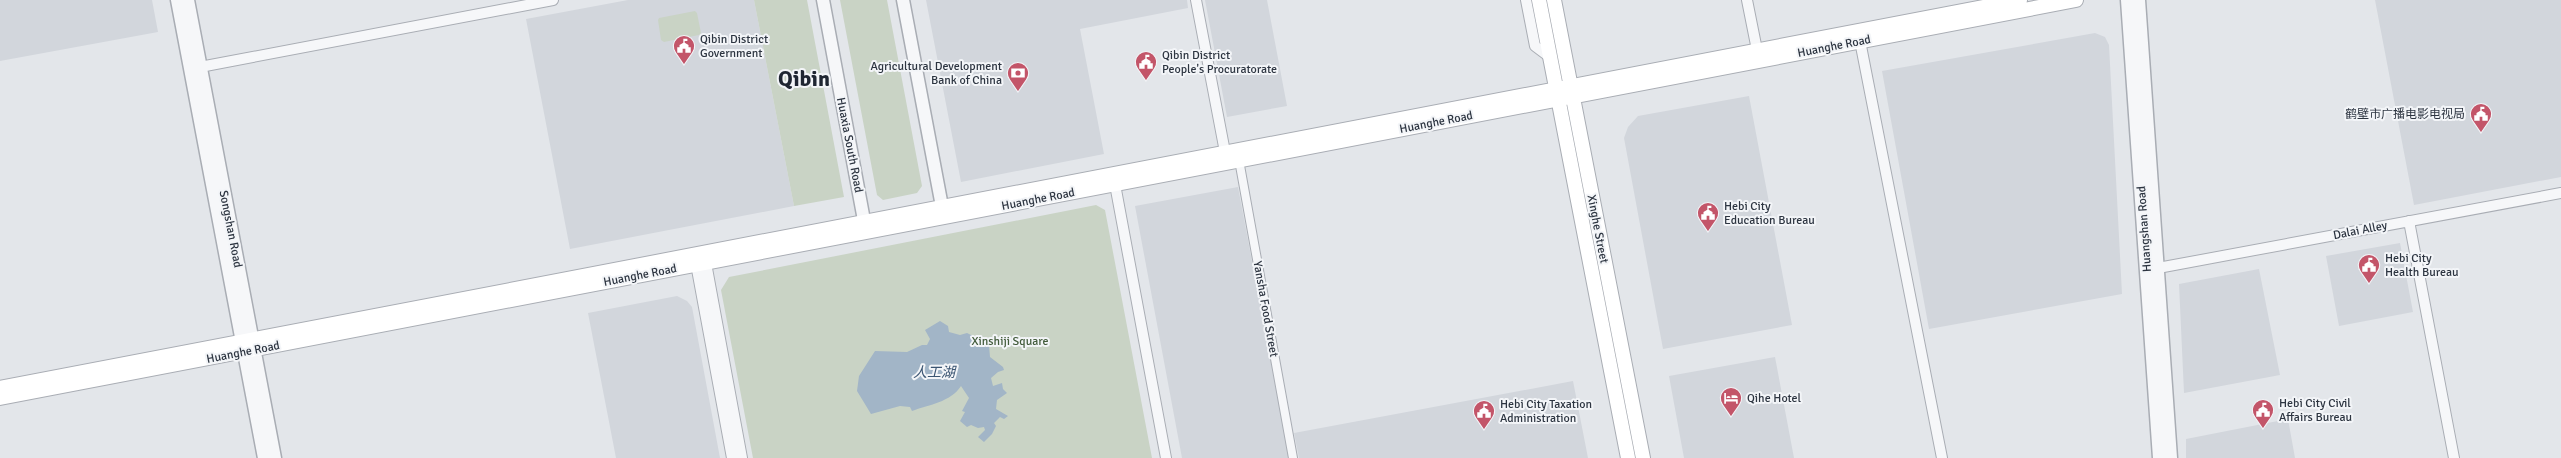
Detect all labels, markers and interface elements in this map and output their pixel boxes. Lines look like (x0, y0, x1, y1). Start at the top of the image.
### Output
place label: Qibin District Government (700, 32, 768, 61)
street label: Huanghe Road (1796, 32, 1872, 61)
public building icon: Qibin District Government (672, 34, 696, 65)
place label: Qibin District People's Procuratorate (1162, 48, 1277, 77)
public building icon: Qibin District People's Procuratorate (1134, 50, 1158, 81)
place label: Agricultural Development Bank of China (870, 59, 1002, 88)
bank icon: Agricultural Development Bank of China (1006, 61, 1030, 92)
district label: Qibin (778, 65, 830, 92)
street label: Huaxia South Road (833, 96, 866, 194)
public building icon: 鹤壁市广播电影电视局 (2469, 102, 2493, 133)
place label: 鹤壁市广播电影电视局 (2345, 107, 2465, 122)
street label: Huanghe Road (1398, 108, 1474, 137)
street label: Huanghe Road (1000, 185, 1076, 214)
street label: Huangshan Road (2134, 185, 2155, 273)
street label: Songshan Road (216, 189, 245, 269)
street label: Xinghe Street (1584, 193, 1612, 265)
place label: Hebi City Education Bureau (1724, 199, 1815, 228)
public building icon: Hebi City Education Bureau (1696, 201, 1720, 232)
street label: Dalai Alley (2332, 218, 2389, 243)
place label: Hebi City Health Bureau (2385, 251, 2459, 280)
public building icon: Hebi City Health Bureau (2357, 253, 2381, 284)
street label: Yansha Food Street (1250, 260, 1281, 358)
street label: Huanghe Road (602, 261, 678, 290)
park label: Xinshiji Square (972, 334, 1048, 349)
street label: Huanghe Road (205, 338, 281, 367)
water label: 人工湖 (913, 364, 957, 381)
hotel icon: Qihe Hotel (1719, 386, 1743, 417)
place label: Qihe Hotel (1747, 391, 1802, 406)
place label: Hebi City Civil Affairs Bureau (2279, 396, 2352, 425)
place label: Hebi City Taxation Administration (1500, 397, 1592, 426)
public building icon: Hebi City Civil Affairs Bureau (2251, 398, 2275, 429)
public building icon: Hebi City Taxation Administration (1472, 399, 1496, 430)

